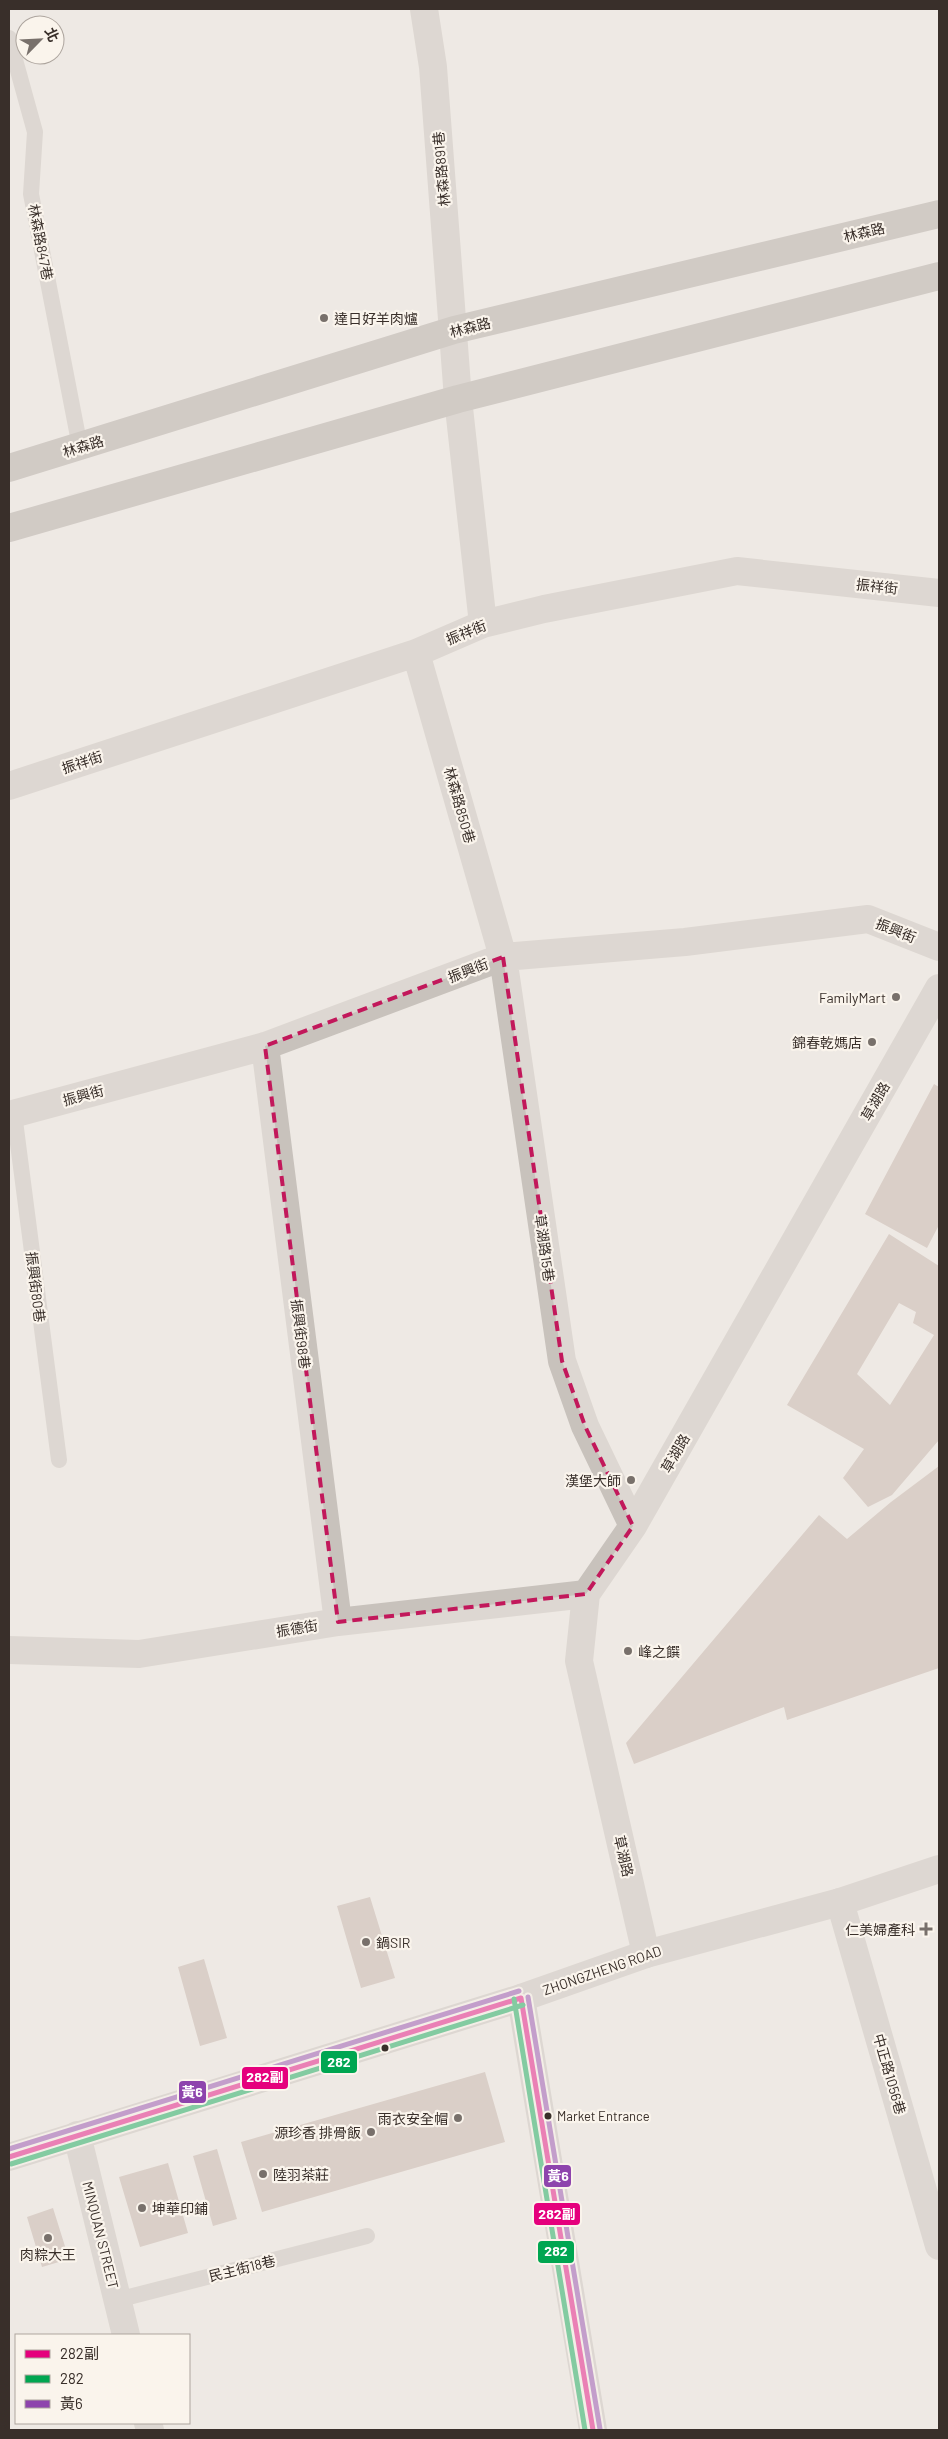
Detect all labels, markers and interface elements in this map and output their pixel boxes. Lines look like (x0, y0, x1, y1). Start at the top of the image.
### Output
north arrow (15, 15, 65, 65)
text: 北 (42, 25, 63, 44)
street label: 林森路891巷 (429, 131, 453, 207)
street label: 林森路847巷 (25, 202, 57, 282)
street label: 林森路 (842, 219, 886, 245)
place label: 達日好羊肉爐 (334, 310, 418, 327)
marker: 達日好羊肉爐 (318, 312, 330, 324)
street label: 林森路 (448, 314, 492, 340)
street label: 林森路 (60, 432, 106, 460)
street label: 振祥街 (855, 575, 899, 597)
street label: 振祥街 (443, 616, 489, 648)
street label: 振祥街 (59, 747, 105, 777)
street label: 林森路850巷 (441, 765, 479, 845)
street label: 振興街 (873, 914, 919, 946)
street label: 振興街 (445, 955, 491, 985)
place label: FamilyMart (819, 989, 886, 1006)
marker: FamilyMart (890, 991, 902, 1003)
place label: 錦春乾媽店 (792, 1034, 862, 1051)
marker: 錦春乾媽店 (866, 1036, 878, 1048)
street label: 草湖路 (857, 1079, 893, 1123)
street label: 振興街 (61, 1081, 105, 1109)
street label: 草湖路15巷 (532, 1213, 558, 1283)
street label: 振興街80巷 (23, 1251, 49, 1323)
street label: 振興街98巷 (288, 1298, 314, 1370)
street label: 草湖路 (657, 1431, 693, 1475)
place label: 漢堡大師 (565, 1472, 621, 1489)
marker: 漢堡大師 (625, 1474, 637, 1486)
street label: 振德街 (275, 1616, 319, 1640)
place label: 峰之饌 (638, 1643, 680, 1660)
marker: 峰之饌 (622, 1645, 634, 1657)
street label: 草湖路 (611, 1834, 637, 1878)
place label: 仁美婦產科 (845, 1921, 915, 1938)
marker: 仁美婦產科 (919, 1922, 933, 1936)
place label: 鍋SIR (376, 1934, 410, 1951)
marker: 鍋SIR (360, 1936, 372, 1948)
street label: ZHONGZHENG ROAD (541, 1942, 663, 1998)
street label: 中正路1056巷 (870, 2032, 910, 2116)
unlabelled marker (380, 2043, 390, 2053)
line badge: 282 (320, 2050, 358, 2074)
text: 282 (327, 2053, 351, 2070)
line badge: 282副 (241, 2066, 289, 2090)
text: 282副 (246, 2068, 284, 2085)
line badge: 黃6 (178, 2080, 207, 2104)
text: 黃6 (181, 2083, 203, 2100)
place label: Market Entrance (557, 2108, 650, 2124)
place label: 雨衣安全帽 (378, 2110, 448, 2127)
marker: Market Entrance (543, 2111, 553, 2121)
marker: 雨衣安全帽 (452, 2112, 464, 2124)
place label: 源珍香 排骨飯 (274, 2124, 361, 2141)
marker: 源珍香 排骨飯 (365, 2126, 377, 2138)
line badge: 黃6 (543, 2164, 572, 2188)
place label: 陸羽茶莊 (273, 2166, 329, 2183)
text: 黃6 (547, 2167, 569, 2184)
marker: 陸羽茶莊 (257, 2168, 269, 2180)
street label: MINQUAN STREET (79, 2179, 123, 2291)
place label: 坤華印鋪 (152, 2200, 208, 2217)
marker: 坤華印鋪 (136, 2202, 148, 2214)
line badge: 282副 (533, 2202, 581, 2226)
text: 282副 (538, 2205, 576, 2222)
marker: 肉粽大王 (42, 2232, 54, 2244)
line badge: 282 (537, 2240, 575, 2264)
text: 282 (544, 2242, 568, 2259)
place label: 肉粽大王 (20, 2246, 76, 2263)
street label: 民主街18巷 (207, 2252, 277, 2284)
legend (15, 2334, 190, 2424)
text: 282副 (60, 2344, 99, 2362)
text: 282 (60, 2369, 84, 2387)
text: 黃6 (60, 2394, 83, 2412)

